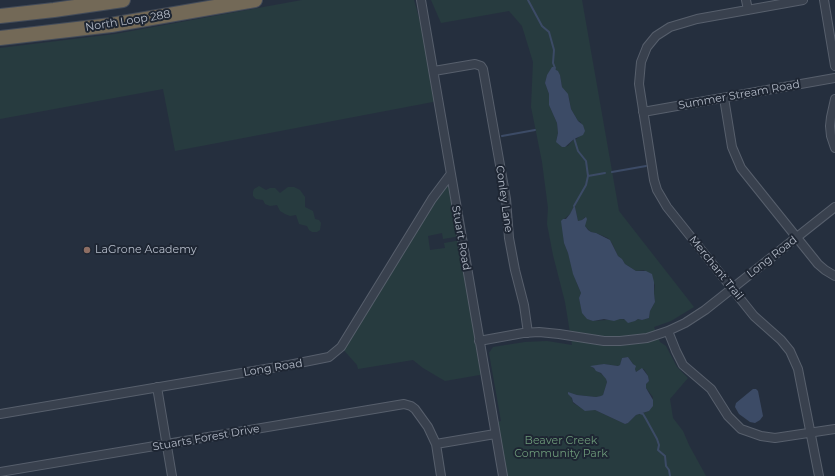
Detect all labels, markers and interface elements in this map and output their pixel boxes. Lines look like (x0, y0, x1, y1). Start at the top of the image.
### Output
street label: North Loop 288 (84, 8, 172, 34)
street label: Summer Stream Road (677, 78, 801, 112)
street label: Conley Lane (493, 165, 515, 233)
street label: Stuart Road (449, 204, 473, 272)
street label: Merchant Trail (686, 233, 746, 303)
street label: Long Road (744, 233, 800, 281)
place label: LaGrone Academy (95, 243, 197, 257)
marker: LaGrone Academy (82, 245, 92, 255)
street label: Long Road (242, 357, 304, 379)
street label: Stuarts Forest Drive (151, 422, 261, 454)
park label: Beaver Creek Community Park (514, 434, 608, 460)

